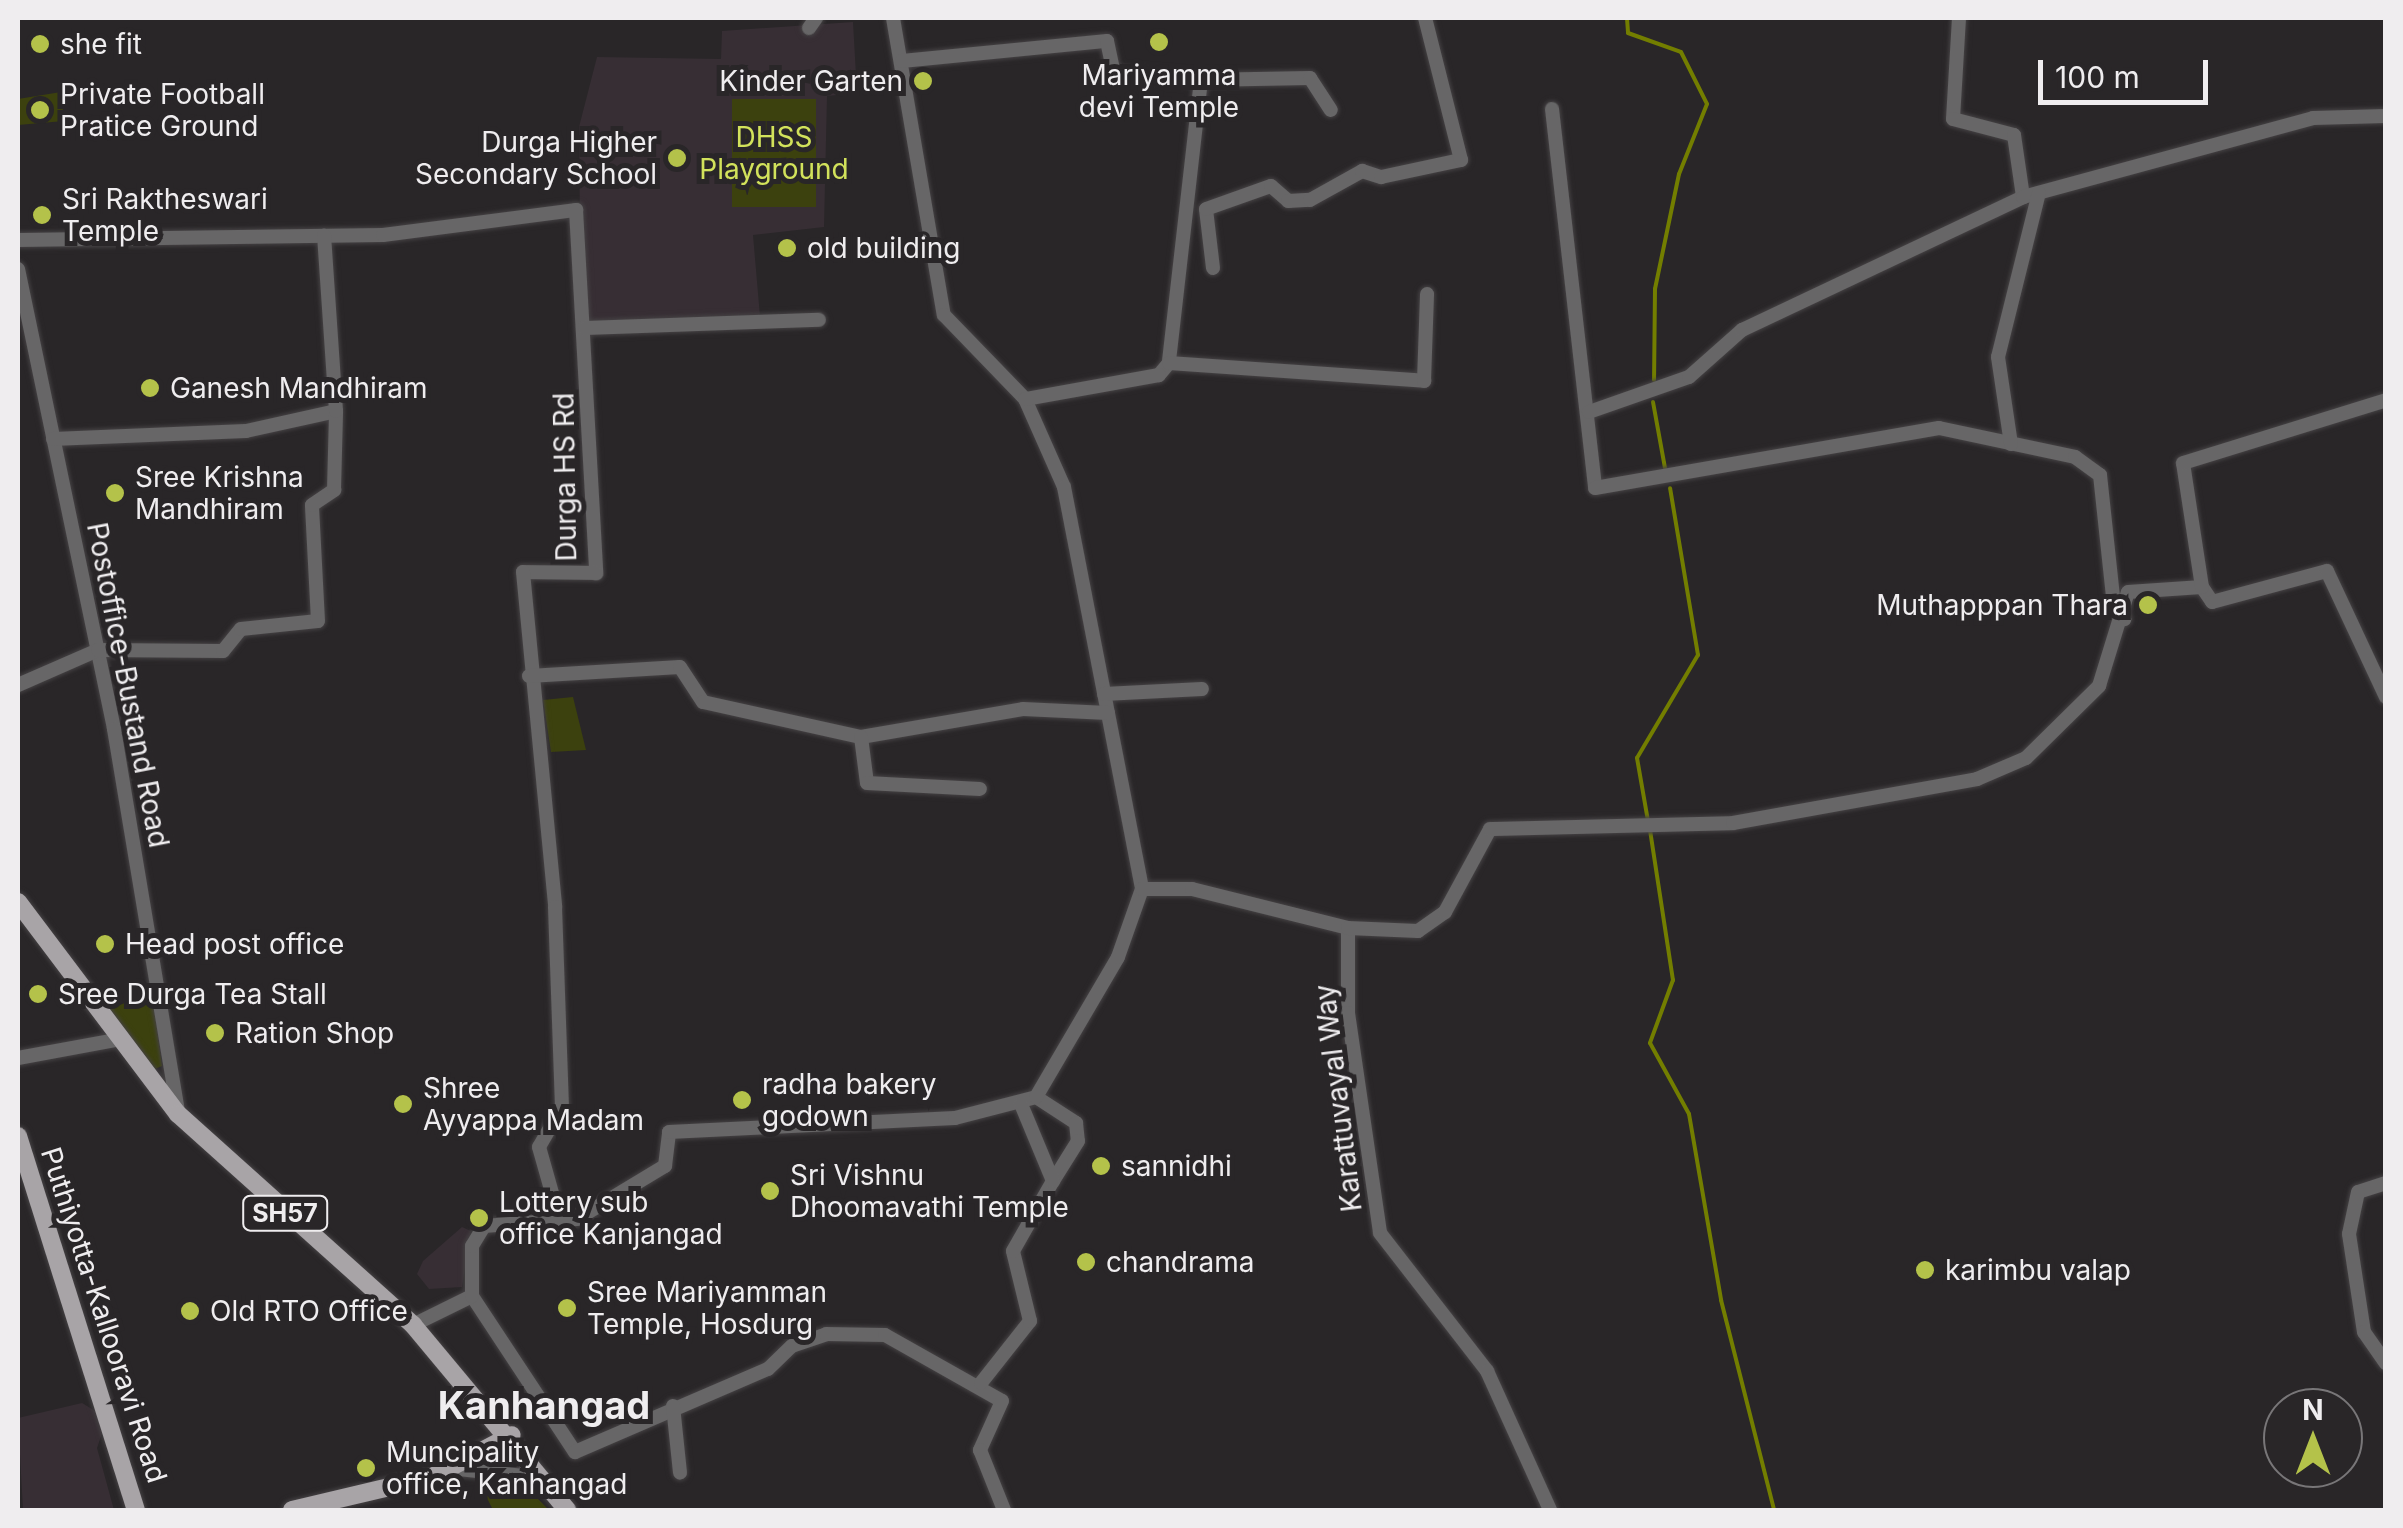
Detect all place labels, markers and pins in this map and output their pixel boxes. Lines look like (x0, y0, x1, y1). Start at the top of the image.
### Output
place label: she fit (60, 27, 142, 61)
marker: Mariyamma devi Temple (1148, 31, 1170, 53)
marker: she fit (29, 33, 51, 55)
place label: Mariyamma devi Temple (1079, 58, 1239, 124)
place label: Kinder Garten (719, 64, 903, 98)
marker: Kinder Garten (912, 70, 934, 92)
place label: Private Football Pratice Ground (60, 77, 265, 143)
marker: Private Football Pratice Ground (29, 99, 51, 121)
place label: Durga Higher Secondary School (415, 125, 657, 191)
marker: Durga Higher Secondary School (666, 147, 688, 169)
place label: Sri Raktheswari Temple (62, 182, 268, 248)
marker: Sri Raktheswari Temple (31, 204, 53, 226)
place label: old building (807, 231, 960, 265)
marker: old building (776, 237, 798, 259)
place label: Ganesh Mandhiram (170, 371, 428, 405)
marker: Ganesh Mandhiram (139, 377, 161, 399)
place label: Sree Krishna Mandhiram (135, 460, 304, 526)
marker: Sree Krishna Mandhiram (104, 482, 126, 504)
place label: Muthapppan Thara (1876, 588, 2128, 622)
marker: Muthapppan Thara (2137, 594, 2159, 616)
place label: Head post office (125, 927, 344, 961)
marker: Head post office (94, 933, 116, 955)
place label: Sree Durga Tea Stall (58, 977, 327, 1011)
marker: Sree Durga Tea Stall (27, 983, 49, 1005)
place label: Ration Shop (235, 1016, 394, 1050)
marker: Ration Shop (204, 1022, 226, 1044)
place label: radha bakery godown (762, 1067, 936, 1133)
place label: Shree Ayyappa Madam (423, 1071, 644, 1137)
marker: radha bakery godown (731, 1089, 753, 1111)
marker: Shree Ayyappa Madam (392, 1093, 414, 1115)
place label: sannidhi (1121, 1149, 1232, 1183)
marker: sannidhi (1090, 1155, 1112, 1177)
place label: Sri Vishnu Dhoomavathi Temple (790, 1158, 1069, 1224)
marker: Sri Vishnu Dhoomavathi Temple (759, 1180, 781, 1202)
place label: Lottery sub office Kanjangad (499, 1185, 723, 1251)
marker: Lottery sub office Kanjangad (468, 1207, 490, 1229)
place label: chandrama (1106, 1245, 1254, 1279)
marker: chandrama (1075, 1251, 1097, 1273)
place label: karimbu valap (1945, 1253, 2131, 1287)
marker: karimbu valap (1914, 1259, 1936, 1281)
place label: Sree Mariyamman Temple, Hosdurg (587, 1275, 827, 1341)
place label: Old RTO Office (210, 1294, 408, 1328)
marker: Sree Mariyamman Temple, Hosdurg (556, 1297, 578, 1319)
marker: Old RTO Office (179, 1300, 201, 1322)
place label: Muncipality office, Kanhangad (386, 1435, 627, 1501)
marker: Muncipality office, Kanhangad (355, 1457, 377, 1479)

